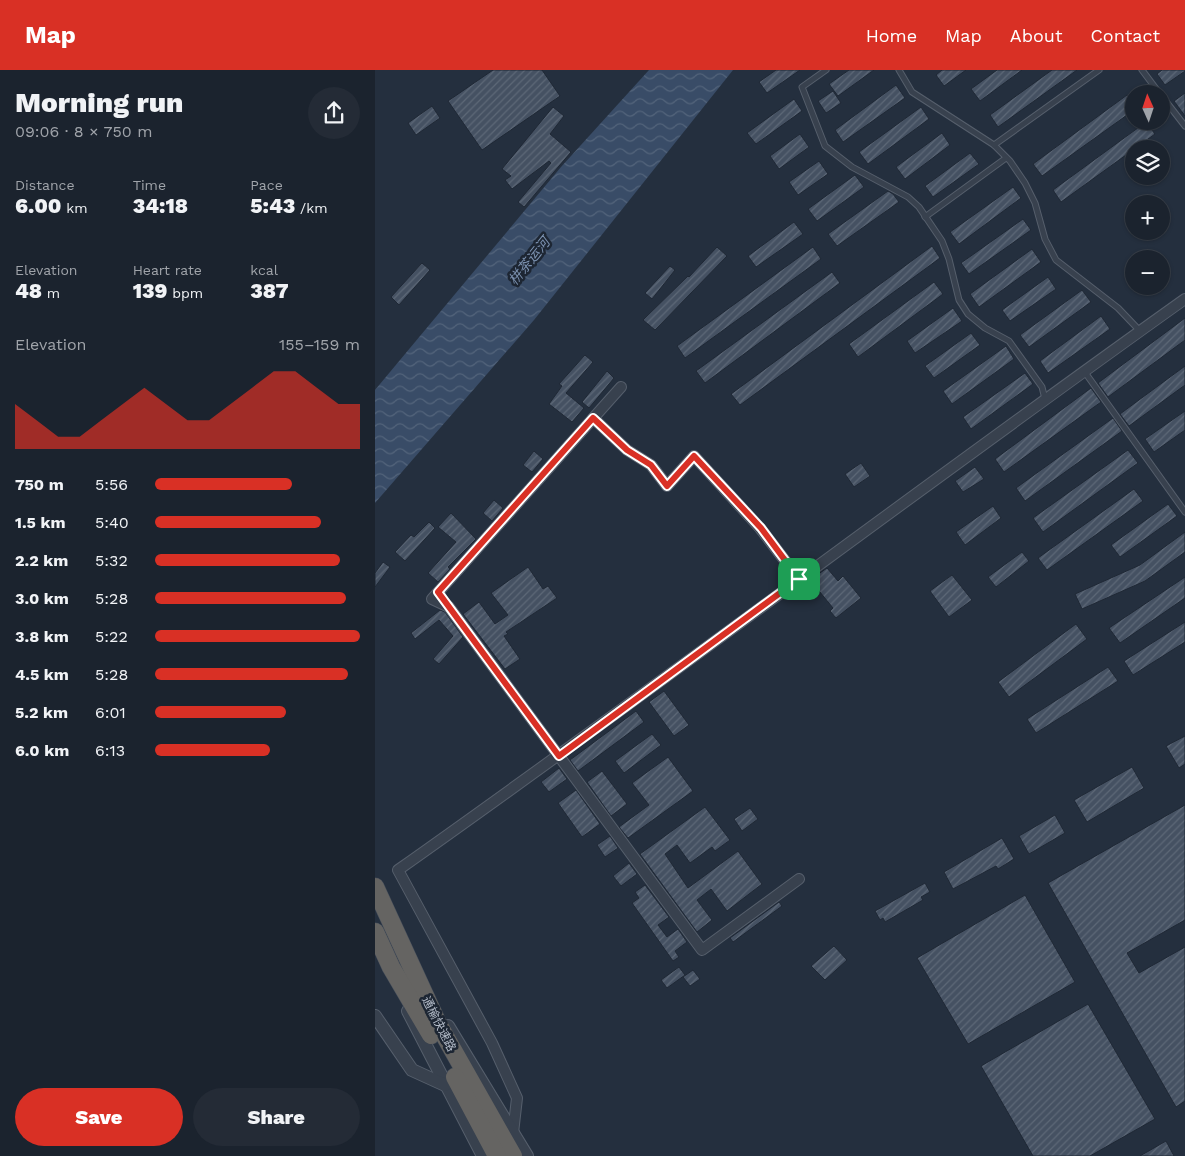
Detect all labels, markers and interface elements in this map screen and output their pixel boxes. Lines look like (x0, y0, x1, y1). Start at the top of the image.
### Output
text: Map (25, 21, 76, 49)
text: Home (866, 25, 917, 46)
text: Map (945, 25, 982, 46)
text: About (1010, 25, 1062, 46)
text: Contact (1090, 25, 1160, 46)
north arrow (1125, 85, 1170, 130)
map controls (1125, 85, 1170, 295)
text: Morning run (15, 86, 183, 119)
button: share (308, 87, 360, 139)
text: 09:06 · 8 × 750 m (15, 122, 153, 141)
button: layers (1125, 140, 1170, 185)
text: Distance (15, 177, 75, 193)
text: Time (133, 177, 166, 193)
text: Pace (250, 177, 283, 193)
text: 6.00 (15, 193, 62, 218)
text: 34:18 (133, 193, 188, 218)
text: 5:43 (250, 193, 295, 218)
button: + (1125, 195, 1170, 240)
text: km (62, 200, 88, 216)
text: /km (295, 200, 328, 216)
water label: 栟茶运河 (505, 232, 555, 288)
button: − (1125, 250, 1170, 295)
text: Elevation (15, 262, 78, 278)
text: Heart rate (133, 262, 202, 278)
text: kcal (250, 262, 278, 278)
text: 48 (15, 278, 42, 303)
text: 139 (133, 278, 168, 303)
text: 387 (250, 278, 289, 303)
text: m (42, 285, 60, 301)
text: bpm (168, 285, 203, 301)
text: Elevation (15, 335, 86, 354)
text: 155–159 m (279, 335, 360, 354)
text: 750 m (15, 475, 64, 494)
text: 5:56 (95, 475, 128, 494)
text: 1.5 km (15, 513, 65, 532)
text: 5:40 (95, 513, 129, 532)
text: 2.2 km (15, 551, 68, 570)
text: 5:32 (95, 551, 128, 570)
pin (778, 558, 820, 600)
icon: arrive (785, 565, 813, 593)
text: 3.0 km (15, 589, 69, 608)
text: 5:28 (95, 589, 128, 608)
text: 3.8 km (15, 627, 69, 646)
text: 5:22 (95, 627, 128, 646)
text: 4.5 km (15, 665, 69, 684)
text: 5:28 (95, 665, 128, 684)
text: 5.2 km (15, 703, 68, 722)
text: 6:01 (95, 703, 126, 722)
text: 6.0 km (15, 741, 69, 760)
text: 6:13 (95, 741, 125, 760)
street label: 通榆快速路 (419, 994, 459, 1054)
button: Save (15, 1088, 183, 1146)
button: Share (193, 1088, 360, 1146)

